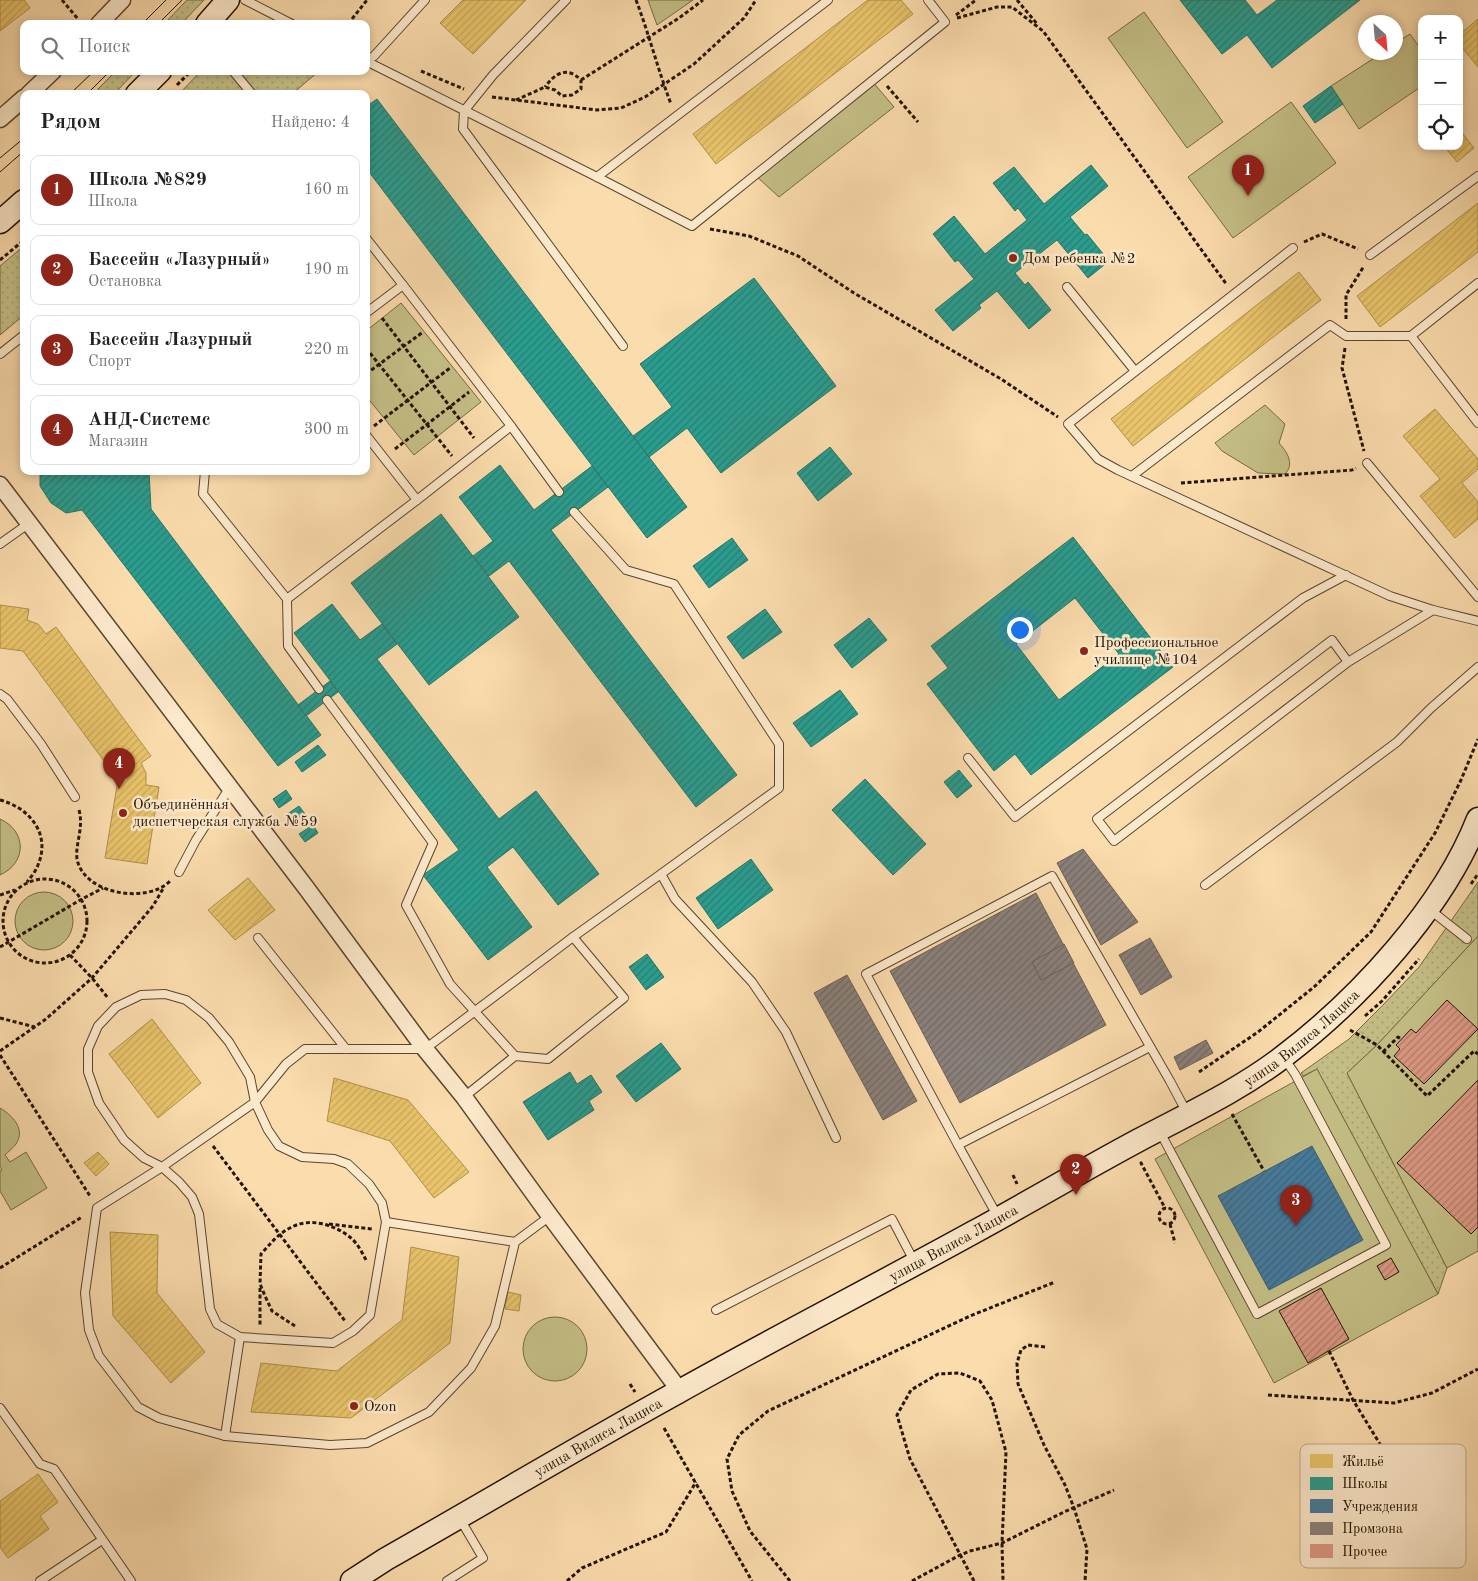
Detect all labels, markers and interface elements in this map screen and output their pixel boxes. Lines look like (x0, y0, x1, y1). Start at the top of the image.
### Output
north arrow (1358, 15, 1403, 60)
map controls (1418, 15, 1463, 150)
button: + (1418, 15, 1463, 60)
search box (20, 20, 370, 75)
icon: search (38, 34, 66, 62)
text: Поиск (78, 38, 130, 57)
button: − (1418, 60, 1463, 105)
button: locate (1418, 105, 1463, 150)
text: Рядом (40, 112, 101, 133)
text: Найдено: 4 (271, 115, 350, 131)
pin: 1 (1232, 155, 1264, 196)
text: Школа №829 (88, 171, 207, 190)
text: 1 (52, 182, 62, 198)
text: 160 m (304, 182, 349, 198)
text: Школа (88, 194, 138, 210)
text: Бассейн «Лазурный» (88, 251, 271, 270)
marker: Дом ребенка №2 (1007, 252, 1019, 264)
place label: Дом ребенка №2 (1023, 252, 1135, 267)
text: 2 (52, 262, 62, 278)
text: 190 m (304, 262, 349, 278)
text: Остановка (88, 274, 162, 290)
text: Бассейн Лазурный (88, 331, 252, 350)
text: 3 (52, 342, 62, 358)
text: 220 m (304, 342, 349, 358)
text: Спорт (88, 354, 131, 370)
text: АНД-Системс (88, 411, 211, 430)
text: 4 (52, 422, 62, 438)
text: 300 m (304, 422, 349, 438)
text: Магазин (88, 434, 148, 450)
your location (1007, 617, 1033, 643)
place label: Профессиональное училище №104 (1094, 636, 1219, 668)
marker: Профессиональное училище №104 (1078, 645, 1090, 657)
pin: 4 (103, 748, 135, 789)
place label: Объединённая диспетчерская служба №59 (133, 798, 318, 830)
marker: Объединённая диспетчерская служба №59 (117, 807, 129, 819)
street label: улица Вилиса Лациса (1242, 987, 1364, 1090)
pin: 2 (1060, 1154, 1092, 1195)
pin: 3 (1280, 1185, 1312, 1226)
street label: улица Вилиса Лациса (887, 1203, 1022, 1285)
street label: улица Вилиса Лациса (532, 1396, 666, 1481)
marker: Ozon (348, 1400, 360, 1412)
place label: Ozon (364, 1400, 397, 1415)
legend (1300, 1444, 1466, 1568)
text: Жильё (1342, 1455, 1384, 1469)
text: Школы (1342, 1477, 1388, 1491)
text: Учреждения (1342, 1500, 1418, 1514)
text: Промзона (1342, 1522, 1403, 1536)
text: Прочее (1342, 1545, 1387, 1559)

